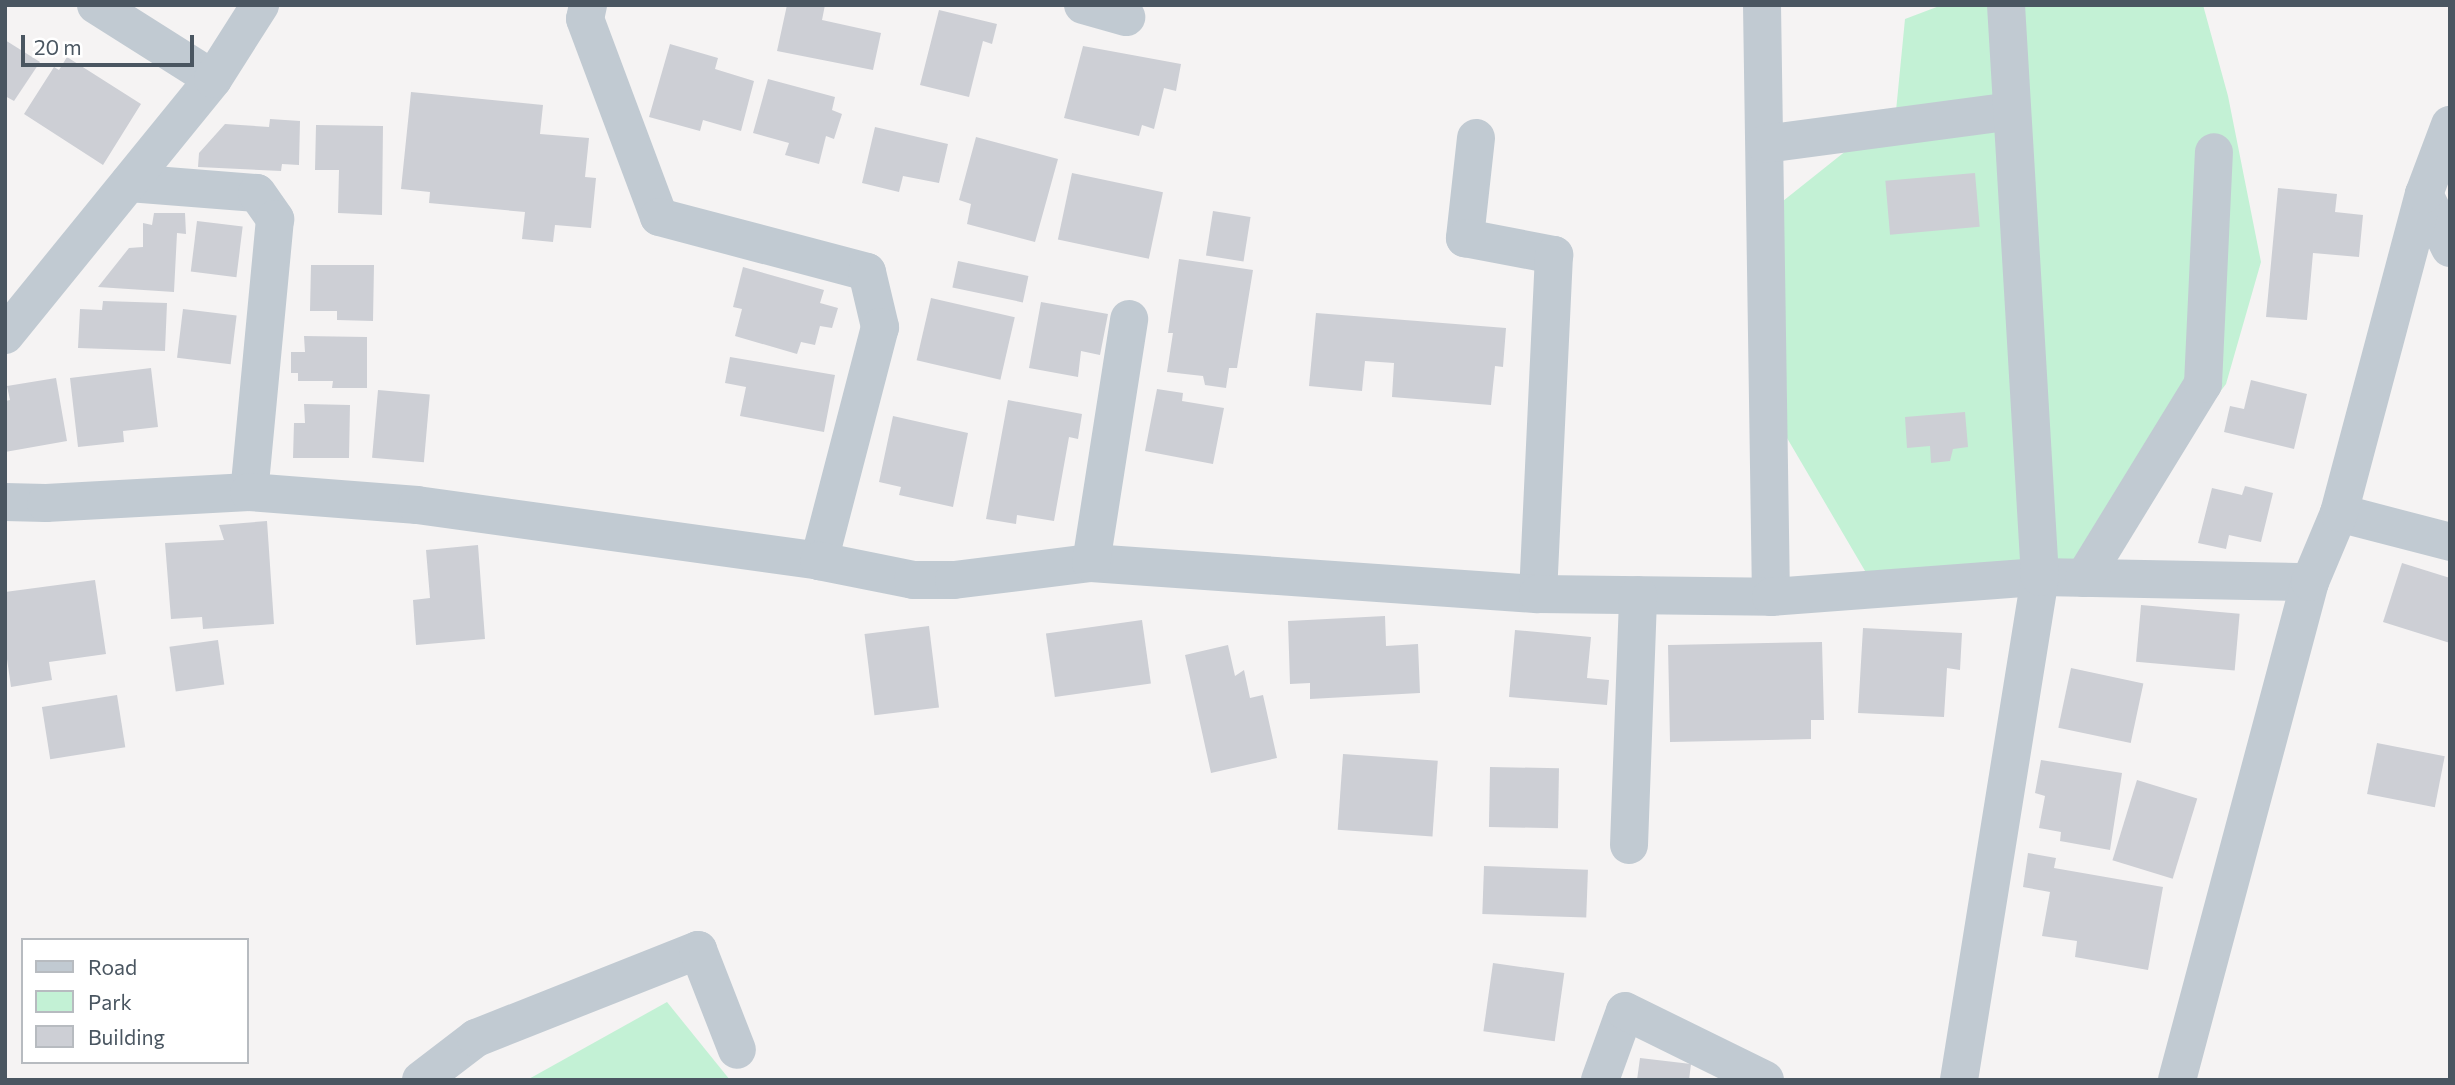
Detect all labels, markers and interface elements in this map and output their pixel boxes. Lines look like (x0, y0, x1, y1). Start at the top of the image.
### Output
scale bar (24, 21, 198, 65)
text: 20 m (34, 34, 82, 59)
legend (21, 938, 248, 1064)
text: Road (88, 954, 137, 979)
text: Park (88, 989, 132, 1014)
text: Building (88, 1024, 165, 1049)

